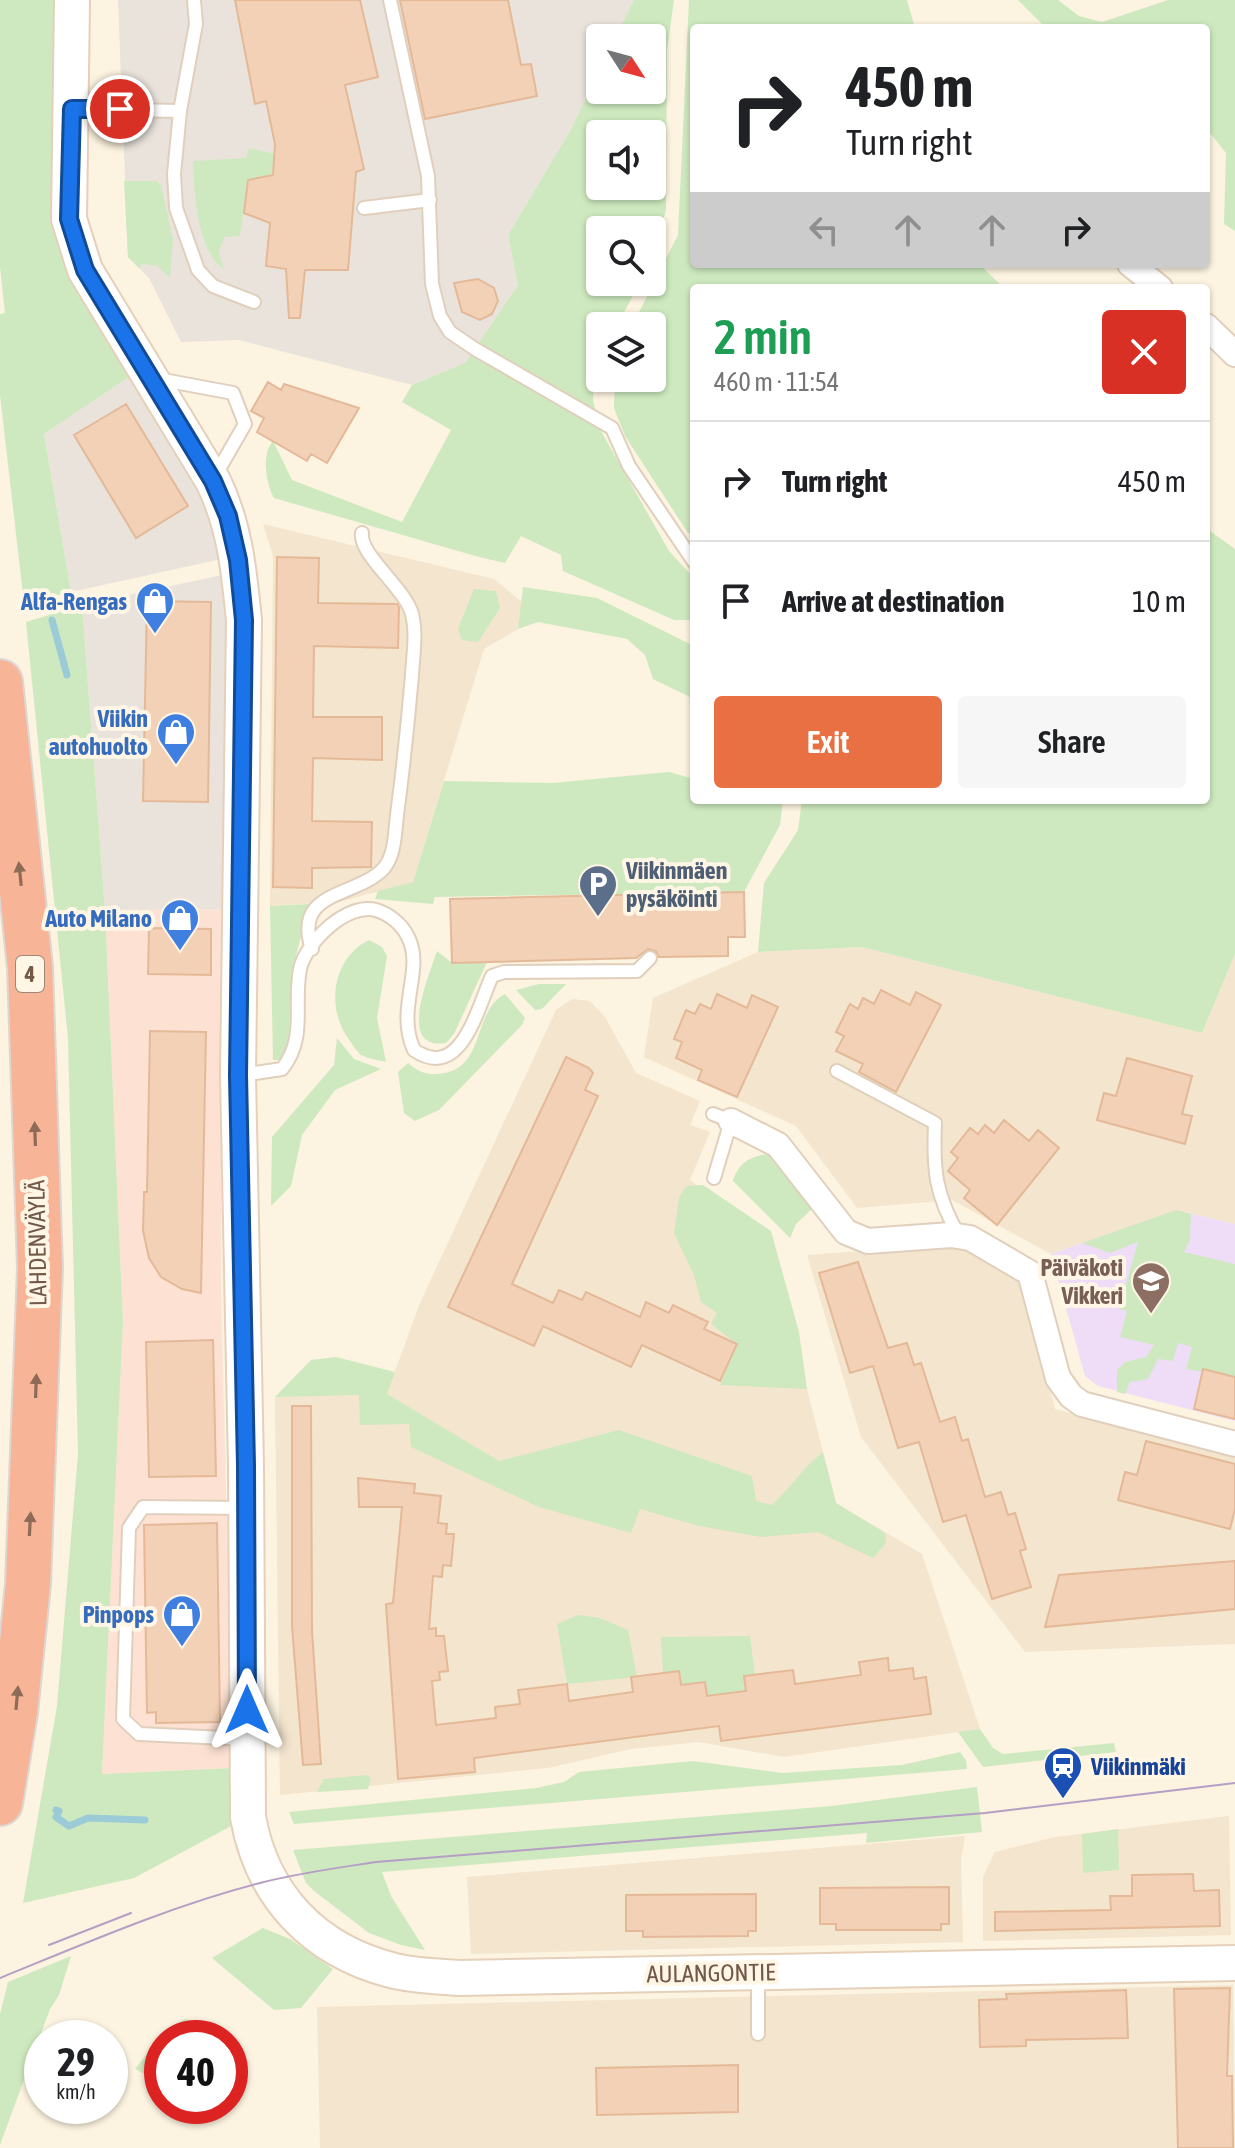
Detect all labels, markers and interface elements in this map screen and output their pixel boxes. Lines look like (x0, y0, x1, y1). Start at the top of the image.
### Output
north arrow (586, 24, 666, 104)
map controls (586, 24, 666, 392)
text: 450 m (846, 55, 973, 119)
icon: right (714, 56, 818, 160)
pin (86, 75, 154, 143)
icon: arrive (98, 87, 142, 131)
button: sound (586, 120, 666, 200)
text: Turn right (846, 121, 973, 163)
icon: left (802, 208, 846, 252)
icon: ahead (886, 208, 930, 252)
icon: ahead (970, 208, 1014, 252)
icon: right (1054, 208, 1098, 252)
button: search (586, 216, 666, 296)
text: 2 min (714, 309, 812, 364)
button: close (1102, 310, 1186, 394)
button: layers (586, 312, 666, 392)
text: 460 m · 11:54 (714, 367, 839, 397)
icon: right (714, 459, 758, 503)
text: Turn right (782, 464, 888, 498)
text: 450 m (1118, 464, 1186, 498)
icon: arrive (714, 579, 758, 623)
shop icon: Alfa-Rengas (134, 580, 176, 635)
text: Arrive at destination (782, 584, 1004, 618)
text: 10 m (1132, 584, 1186, 618)
place label: Alfa-Rengas (20, 588, 128, 615)
button: Exit (714, 696, 942, 788)
button: Share (958, 696, 1186, 788)
place label: Viikin autohuolto (48, 705, 148, 760)
shop icon: Viikin autohuolto (155, 711, 197, 766)
place label: Viikinmäen pysäköinti (625, 857, 727, 912)
one-way arrow (14, 861, 27, 886)
parking icon: Viikinmäen pysäköinti (577, 863, 619, 918)
shop icon: Auto Milano (159, 897, 201, 952)
place label: Auto Milano (44, 905, 152, 932)
road number: 4 (16, 956, 44, 992)
one-way arrow (29, 1121, 42, 1146)
street label: LAHDENVÄYLÄ (22, 1179, 52, 1306)
place label: Päiväkoti Vikkeri (1040, 1254, 1123, 1309)
school or university icon: Päiväkoti Vikkeri (1130, 1260, 1172, 1315)
one-way arrow (29, 1373, 42, 1398)
one-way arrow (24, 1511, 37, 1536)
shop icon: Pinpops (161, 1593, 203, 1648)
place label: Pinpops (83, 1601, 155, 1628)
position arrow (205, 1668, 289, 1752)
one-way arrow (10, 1685, 23, 1710)
station icon: Viikinmäki (1042, 1745, 1084, 1800)
place label: Viikinmäki (1090, 1753, 1186, 1780)
street label: AULANGONTIE (646, 1958, 776, 1988)
speed limit sign: 40 (144, 2020, 248, 2124)
text: 29 (57, 2039, 95, 2084)
text: km/h (56, 2080, 96, 2103)

